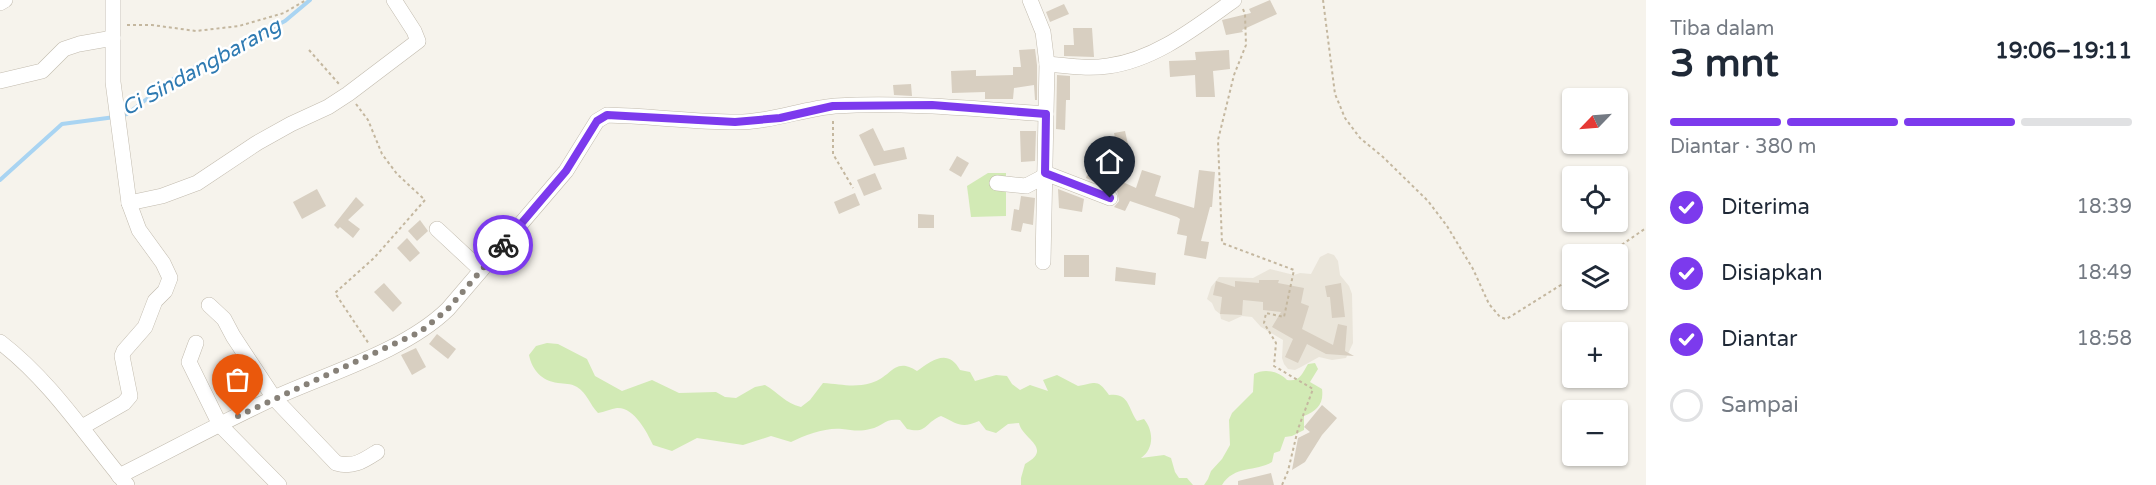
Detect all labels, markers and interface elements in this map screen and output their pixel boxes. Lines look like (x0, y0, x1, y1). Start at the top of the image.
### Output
water label: Ci Sindangbarang (117, 12, 287, 122)
text: Tiba dalam (1670, 17, 1774, 41)
text: 19:06–19:11 (1995, 38, 2132, 64)
text: 3 mnt (1670, 40, 1779, 87)
north arrow (1562, 88, 1628, 154)
map controls (1562, 88, 1628, 466)
text: Diantar · 380 m (1670, 135, 1816, 159)
pin (1084, 136, 1135, 198)
icon: home (1093, 145, 1126, 178)
button: locate (1562, 166, 1628, 232)
icon: check (1670, 191, 1703, 224)
text: Diterima (1721, 194, 1810, 220)
text: 18:39 (2077, 195, 2132, 219)
courier (473, 215, 533, 275)
icon: bike (487, 229, 520, 262)
button: layers (1562, 244, 1628, 310)
icon: check (1670, 257, 1703, 290)
text: Disiapkan (1721, 260, 1823, 286)
text: 18:49 (2077, 261, 2132, 285)
button: + (1562, 322, 1628, 388)
icon: check (1670, 323, 1703, 356)
text: Diantar (1721, 326, 1797, 352)
text: 18:58 (2077, 327, 2132, 351)
pin (212, 354, 263, 416)
icon: bag (221, 363, 254, 396)
text: Sampai (1721, 392, 1799, 418)
button: − (1562, 400, 1628, 466)

